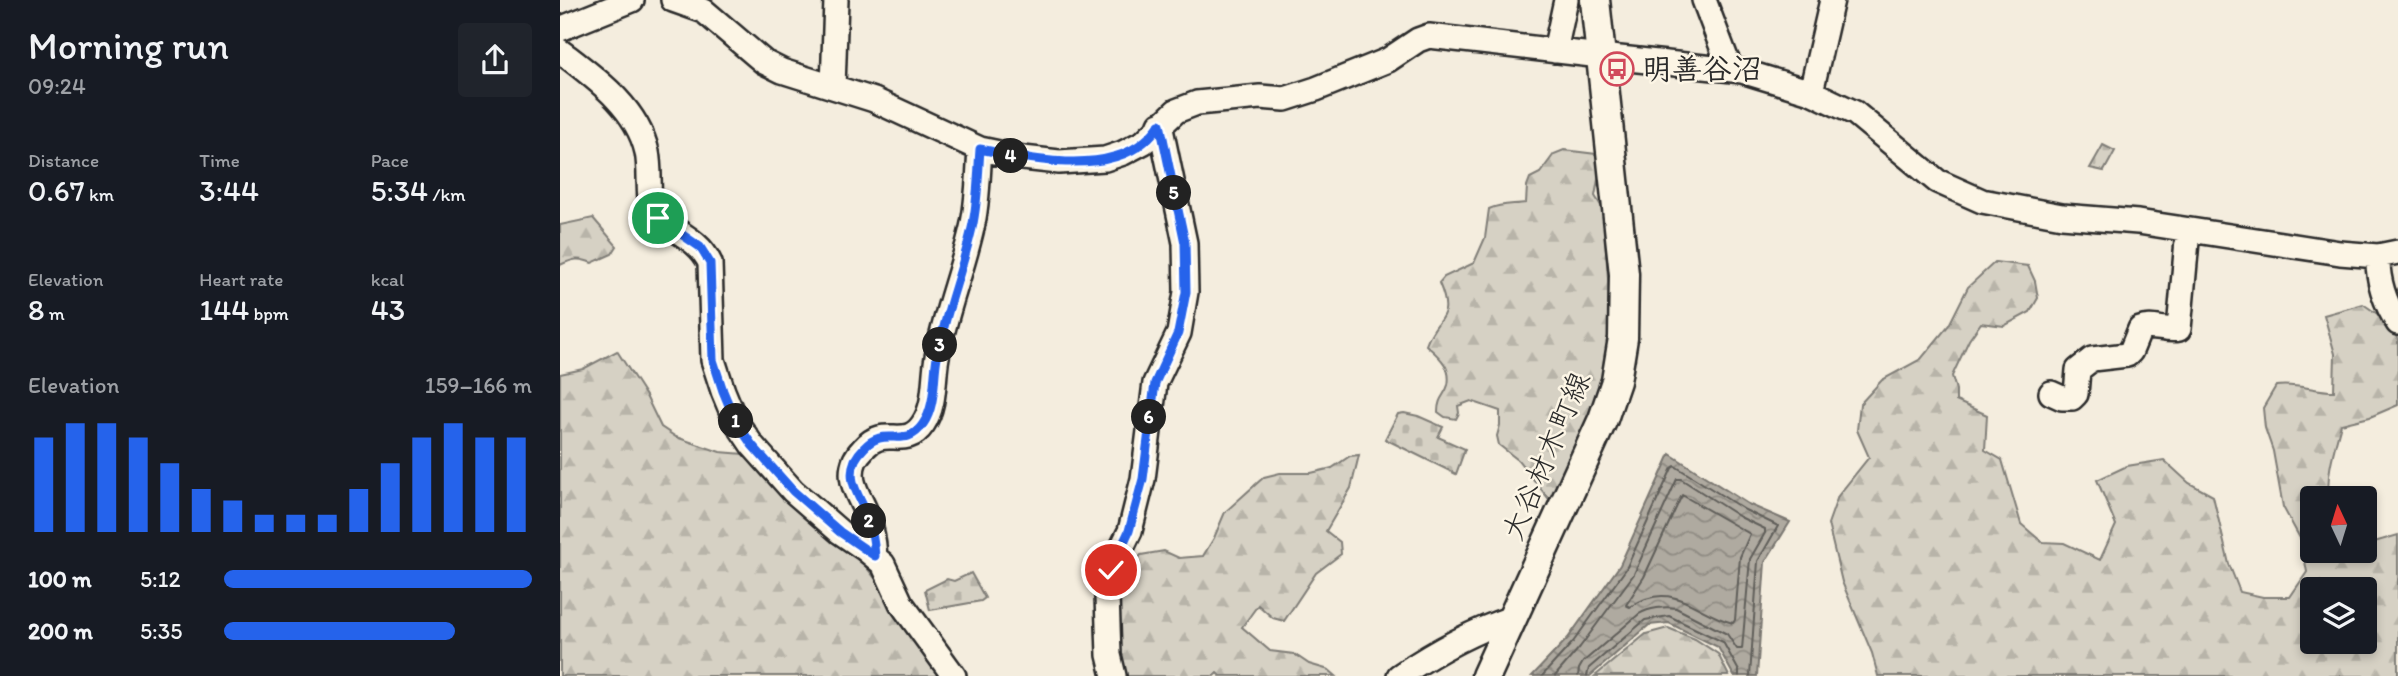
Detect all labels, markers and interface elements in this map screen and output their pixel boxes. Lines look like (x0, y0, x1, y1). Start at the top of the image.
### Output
text: Morning run (28, 23, 229, 69)
button: share (458, 23, 532, 97)
bus stop icon: 明善谷沼 (1598, 50, 1636, 88)
place label: 明善谷沼 (1642, 50, 1762, 87)
text: 09:24 (28, 72, 86, 100)
pin: 4 (994, 138, 1028, 174)
text: 4 (1005, 144, 1016, 167)
text: Distance (28, 149, 99, 172)
text: Time (199, 149, 240, 172)
text: Pace (371, 149, 409, 172)
text: 0.67 (28, 172, 85, 209)
text: 3:44 (199, 172, 259, 209)
text: 5:34 (371, 172, 428, 209)
pin: 5 (1156, 176, 1192, 210)
text: 5 (1169, 181, 1178, 204)
text: km (85, 183, 114, 206)
text: /km (428, 183, 466, 206)
pin (628, 188, 688, 248)
icon: arrive (639, 199, 677, 237)
text: Elevation (28, 268, 104, 291)
text: Heart rate (199, 268, 283, 291)
text: kcal (371, 268, 404, 291)
text: 8 (28, 291, 44, 328)
text: 144 (199, 291, 249, 328)
text: 43 (371, 291, 405, 328)
text: m (44, 302, 65, 325)
text: bpm (249, 302, 289, 325)
pin: 3 (922, 328, 958, 362)
text: 3 (934, 333, 945, 356)
street label: 大谷材木町線 (1493, 366, 1598, 546)
text: Elevation (28, 371, 119, 399)
text: 159–166 m (425, 371, 532, 399)
pin: 6 (1132, 400, 1166, 434)
pin: 1 (718, 404, 754, 438)
text: 6 (1143, 405, 1154, 428)
text: 1 (731, 409, 740, 432)
north arrow (2300, 486, 2376, 564)
map controls (2300, 486, 2377, 654)
pin: 2 (852, 504, 886, 538)
text: 2 (864, 509, 874, 532)
pin (1081, 540, 1141, 600)
icon: check (1092, 551, 1130, 589)
text: 100 m (28, 565, 92, 593)
text: 5:12 (140, 565, 180, 593)
button: layers (2300, 577, 2377, 654)
text: 200 m (28, 617, 93, 645)
text: 5:35 (140, 617, 182, 645)

